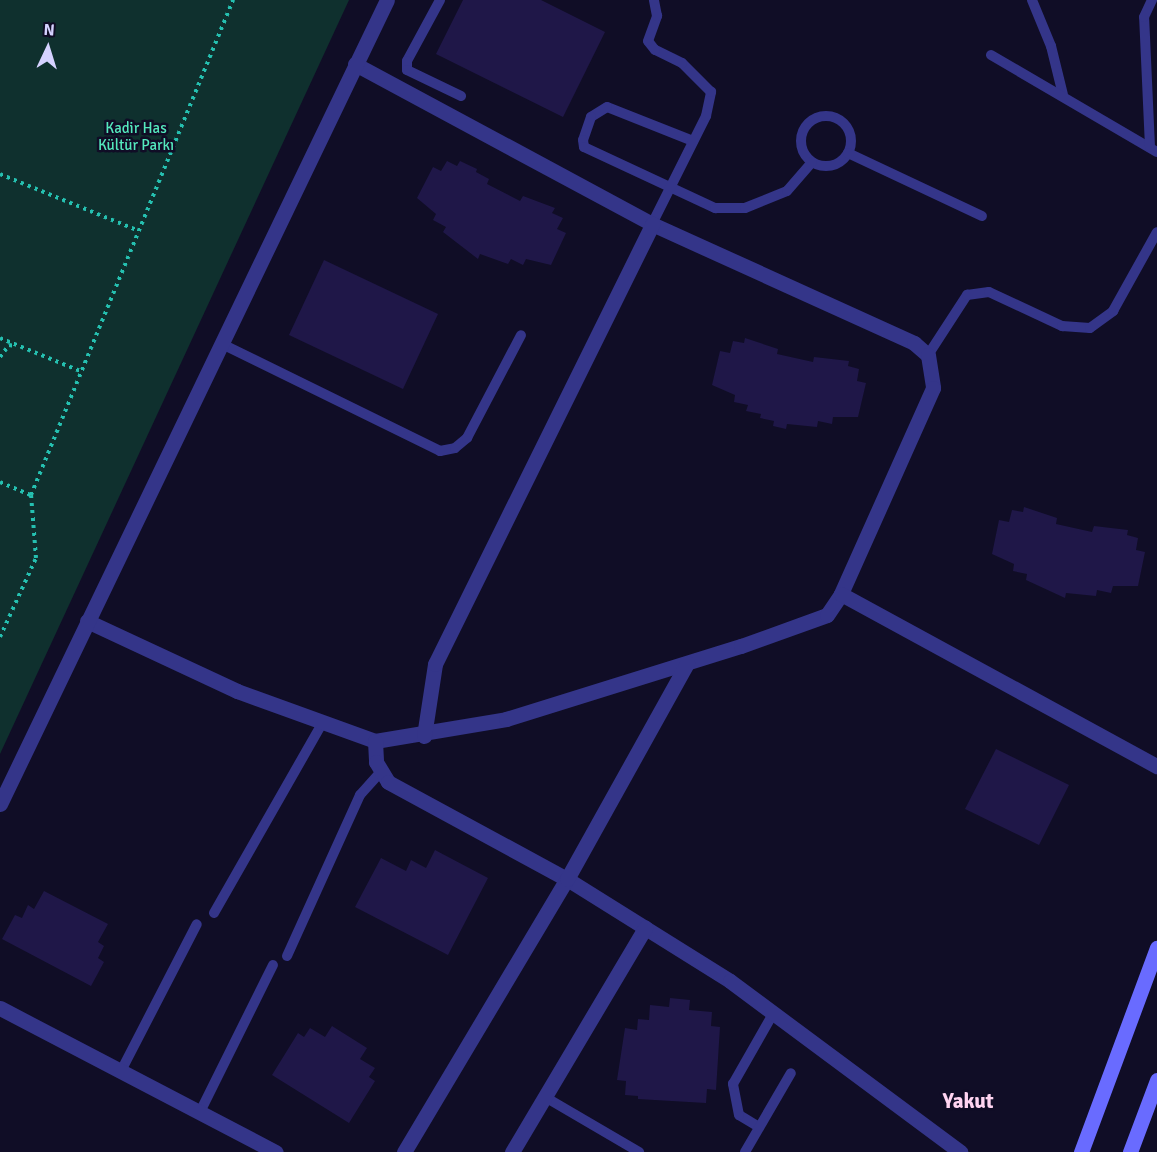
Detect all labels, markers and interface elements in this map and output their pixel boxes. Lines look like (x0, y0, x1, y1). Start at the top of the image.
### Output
north arrow (18, 18, 78, 78)
text: N (43, 20, 56, 40)
park label: Kadir Has Kültür Parkı (98, 119, 174, 154)
district label: Yakut (942, 1088, 994, 1114)

